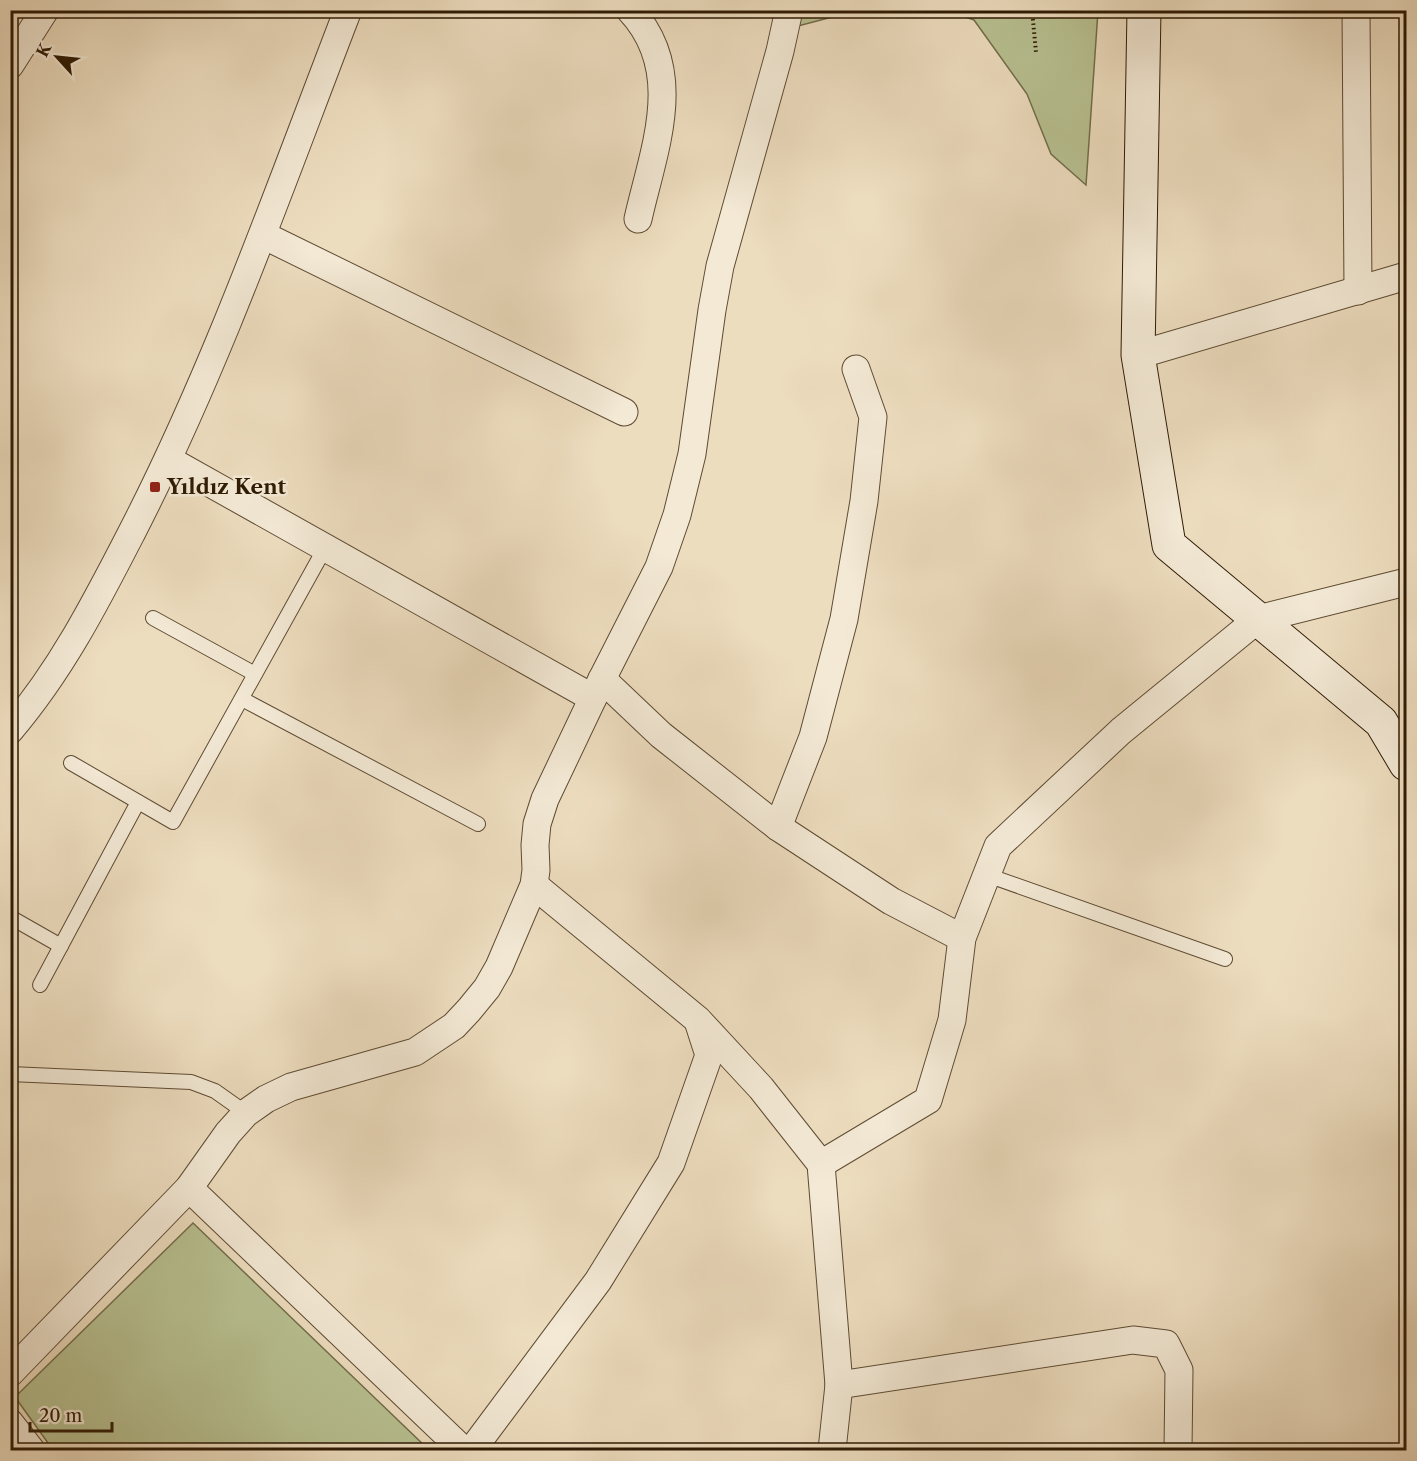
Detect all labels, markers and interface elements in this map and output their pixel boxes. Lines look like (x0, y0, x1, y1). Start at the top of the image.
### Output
north arrow (27, 27, 87, 87)
text: K (32, 39, 56, 60)
place label: Yıldız Kent (166, 474, 286, 499)
marker: Yıldız Kent (148, 480, 162, 494)
scale bar (30, 1395, 112, 1433)
text: 20 m (39, 1405, 83, 1427)

